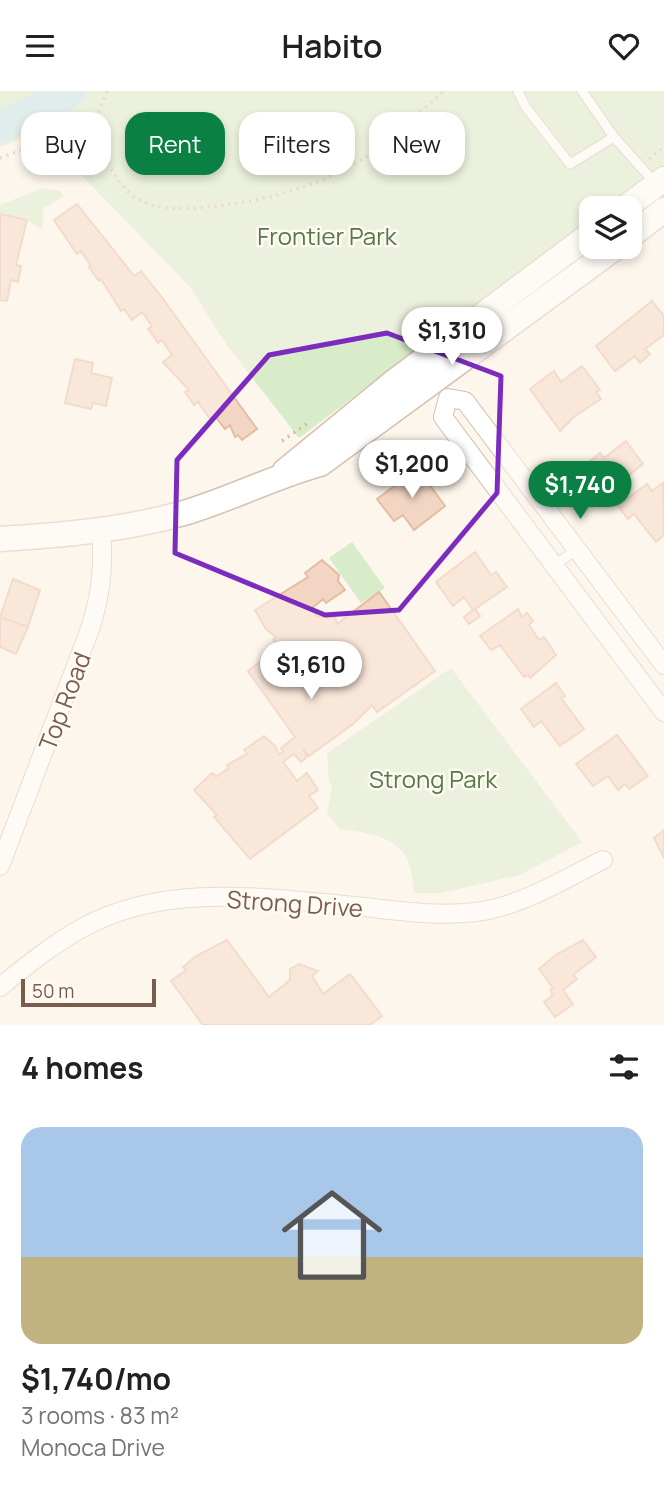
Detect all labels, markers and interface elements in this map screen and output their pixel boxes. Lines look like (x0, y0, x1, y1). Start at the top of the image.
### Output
text: Habito (281, 24, 383, 68)
icon: menu (21, 27, 59, 65)
icon: heart (605, 27, 643, 65)
chip: Buy (21, 112, 111, 175)
chip: Rent (125, 112, 225, 175)
chip: Filters (239, 112, 355, 175)
chip: New (369, 112, 465, 175)
map controls (579, 196, 642, 259)
button: layers (579, 196, 642, 259)
park label: Frontier Park (257, 219, 398, 252)
pin: $1,310 (395, 307, 509, 367)
text: $1,310 (417, 314, 487, 346)
pin: $1,200 (355, 441, 469, 500)
text: $1,200 (375, 447, 449, 479)
pin: $1,740 (523, 461, 637, 521)
text: $1,740 (544, 468, 616, 500)
pin: $1,610 (254, 641, 368, 701)
street label: Top Road (30, 647, 98, 755)
text: $1,610 (276, 648, 346, 680)
park label: Strong Park (369, 762, 498, 795)
street label: Strong Drive (226, 882, 364, 924)
scale bar (21, 976, 156, 1008)
text: 50 m (32, 978, 74, 1004)
text: 4 homes (21, 1047, 144, 1088)
icon: filters (605, 1048, 643, 1086)
icon: home (269, 1172, 395, 1298)
text: $1,740/mo (21, 1358, 171, 1399)
text: 3 rooms · 83 m² (21, 1399, 179, 1431)
text: Monoca Drive (21, 1431, 165, 1463)

